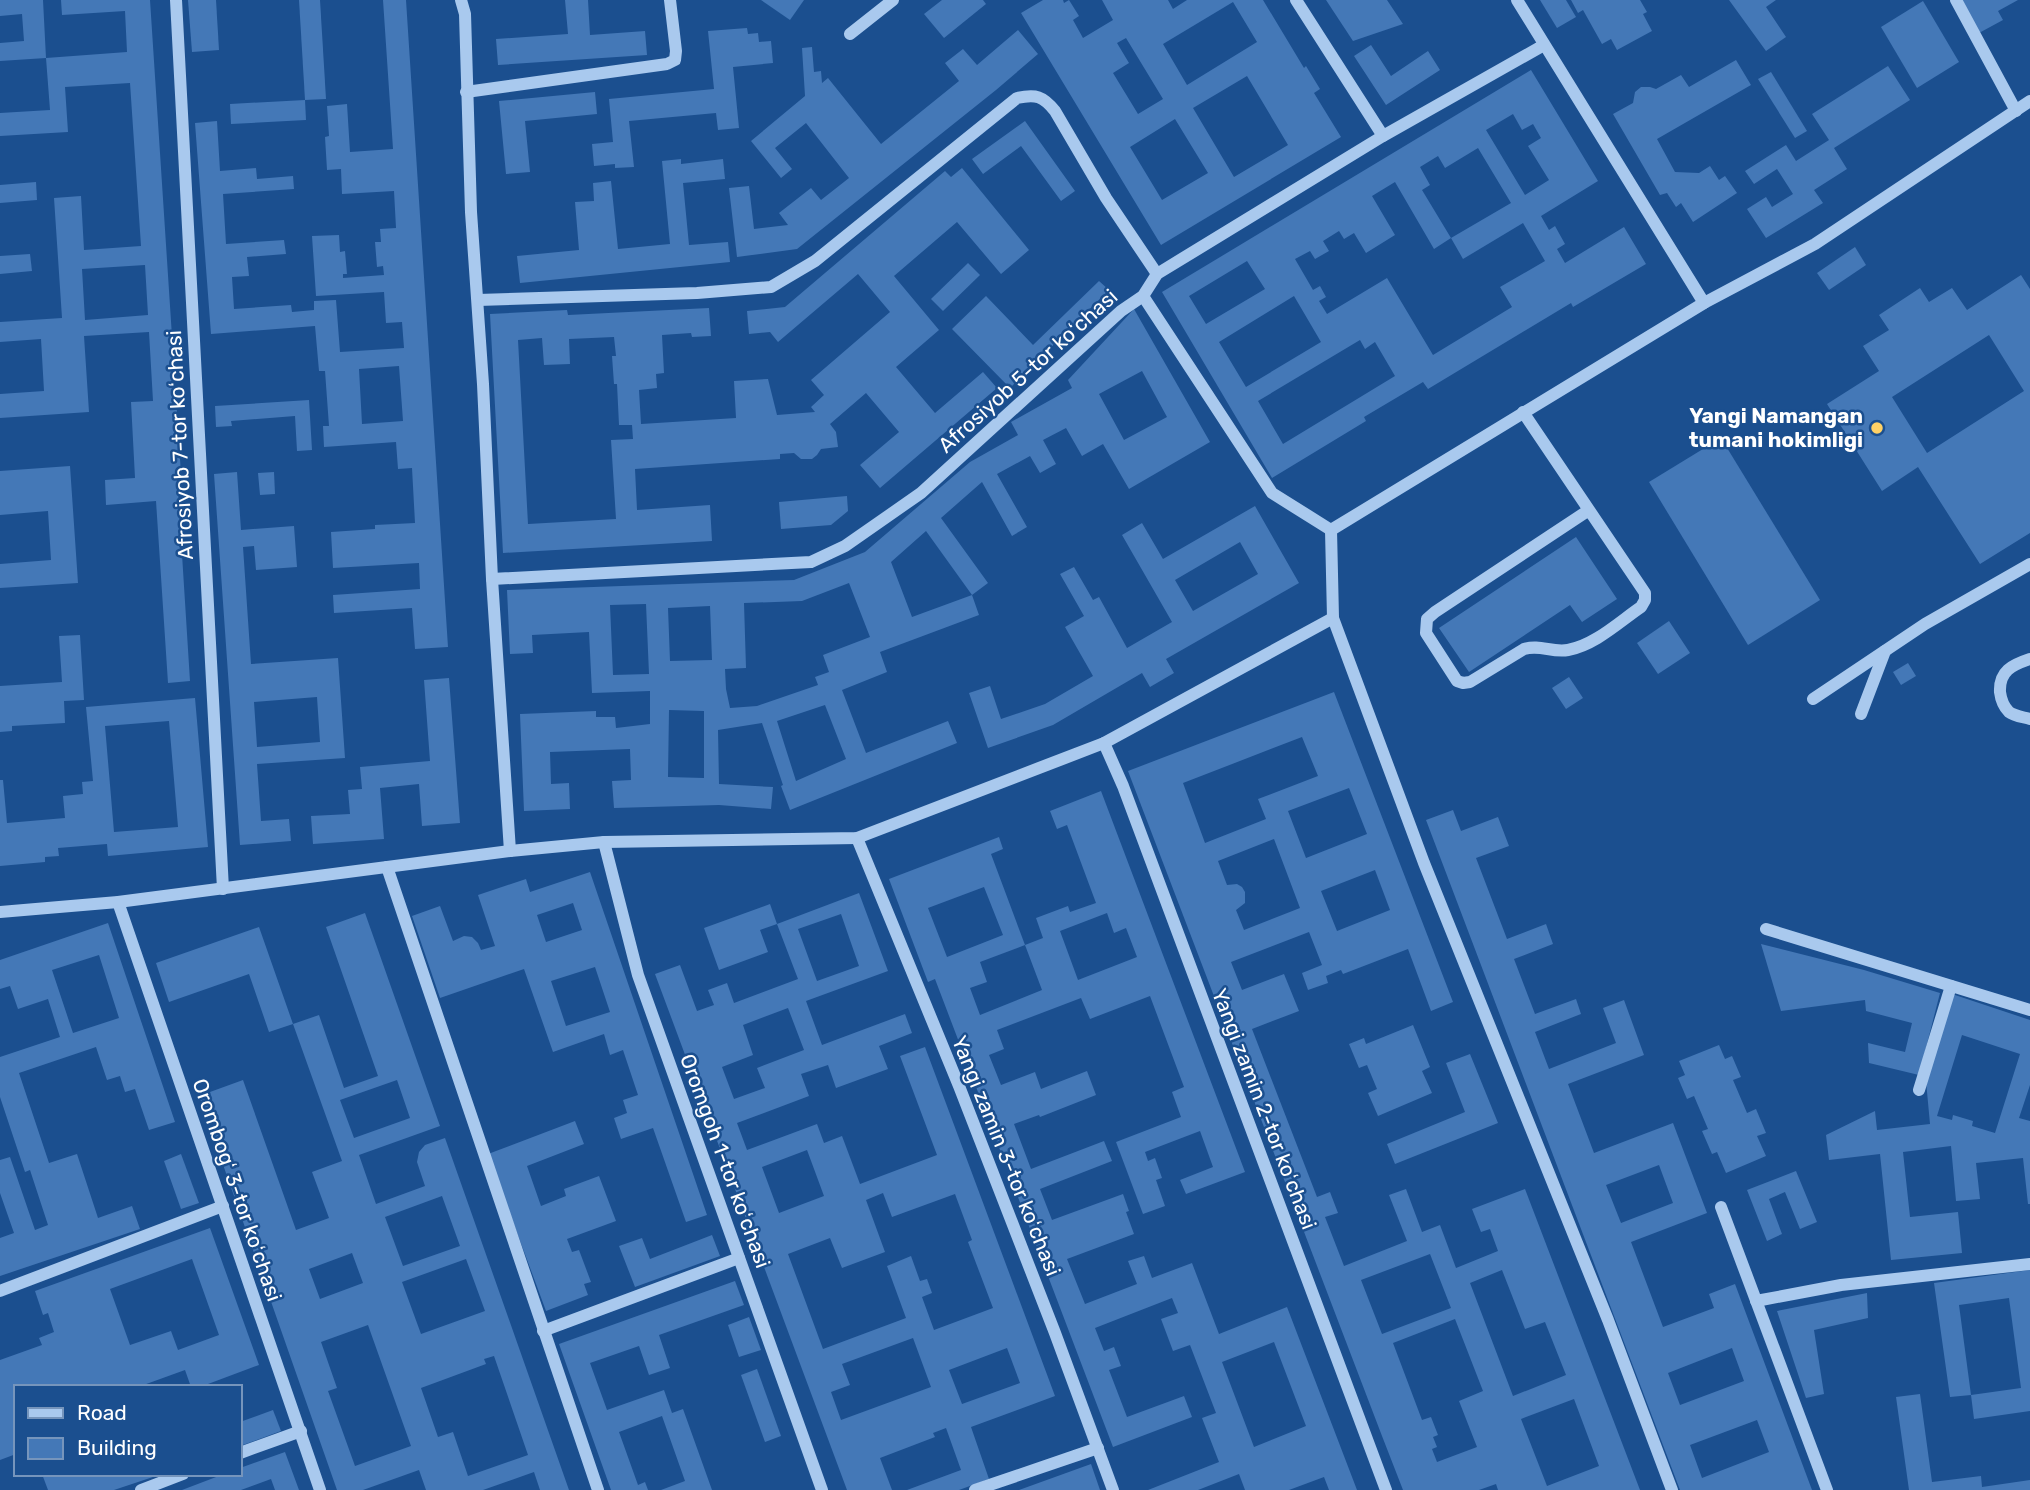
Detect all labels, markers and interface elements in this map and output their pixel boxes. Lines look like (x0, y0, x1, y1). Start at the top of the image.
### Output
street label: Afrosiyob 5-tor koʻchasi (933, 284, 1122, 458)
street label: Afrosiyob 7-tor koʻchasi (161, 330, 198, 560)
place label: Yangi Namangan tumani hokimligi (1689, 403, 1863, 452)
marker: Yangi Namangan tumani hokimligi (1869, 420, 1885, 436)
street label: Yangi zamin 2-tor koʻchasi (1207, 985, 1322, 1233)
street label: Yangi zamin 3-tor koʻchasi (947, 1032, 1066, 1279)
street label: Oromgoh 1-tor koʻchasi (675, 1050, 776, 1271)
street label: Orombogʻ 3-tor koʻchasi (188, 1075, 287, 1304)
legend (14, 1385, 242, 1476)
text: Road (77, 1400, 127, 1425)
text: Building (77, 1435, 157, 1460)

